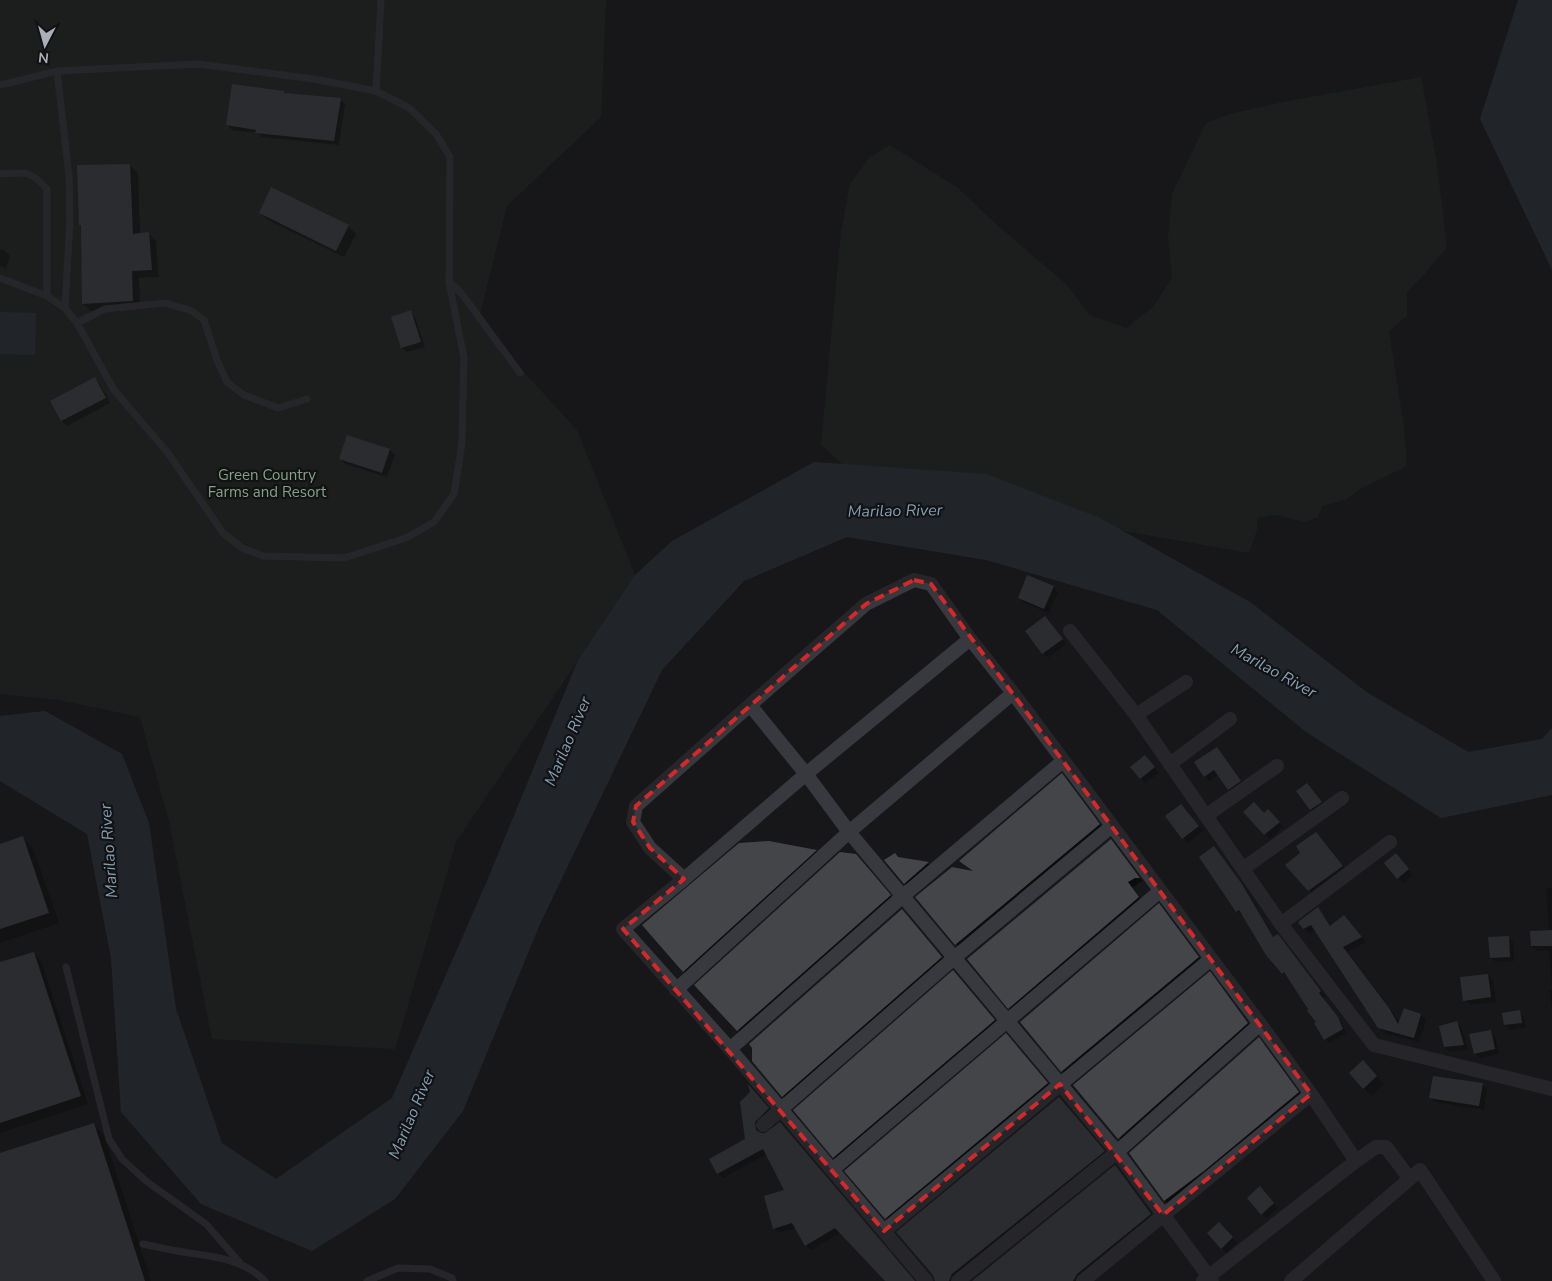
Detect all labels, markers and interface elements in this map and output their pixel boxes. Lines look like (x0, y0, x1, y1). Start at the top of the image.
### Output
north arrow (20, 20, 70, 70)
text: N (37, 47, 50, 67)
park label: Green Country Farms and Resort (208, 465, 327, 502)
water label: Marilao River (848, 499, 944, 523)
water label: Marilao River (1227, 638, 1321, 704)
water label: Marilao River (539, 692, 597, 789)
water label: Marilao River (95, 802, 123, 899)
water label: Marilao River (383, 1065, 441, 1162)

